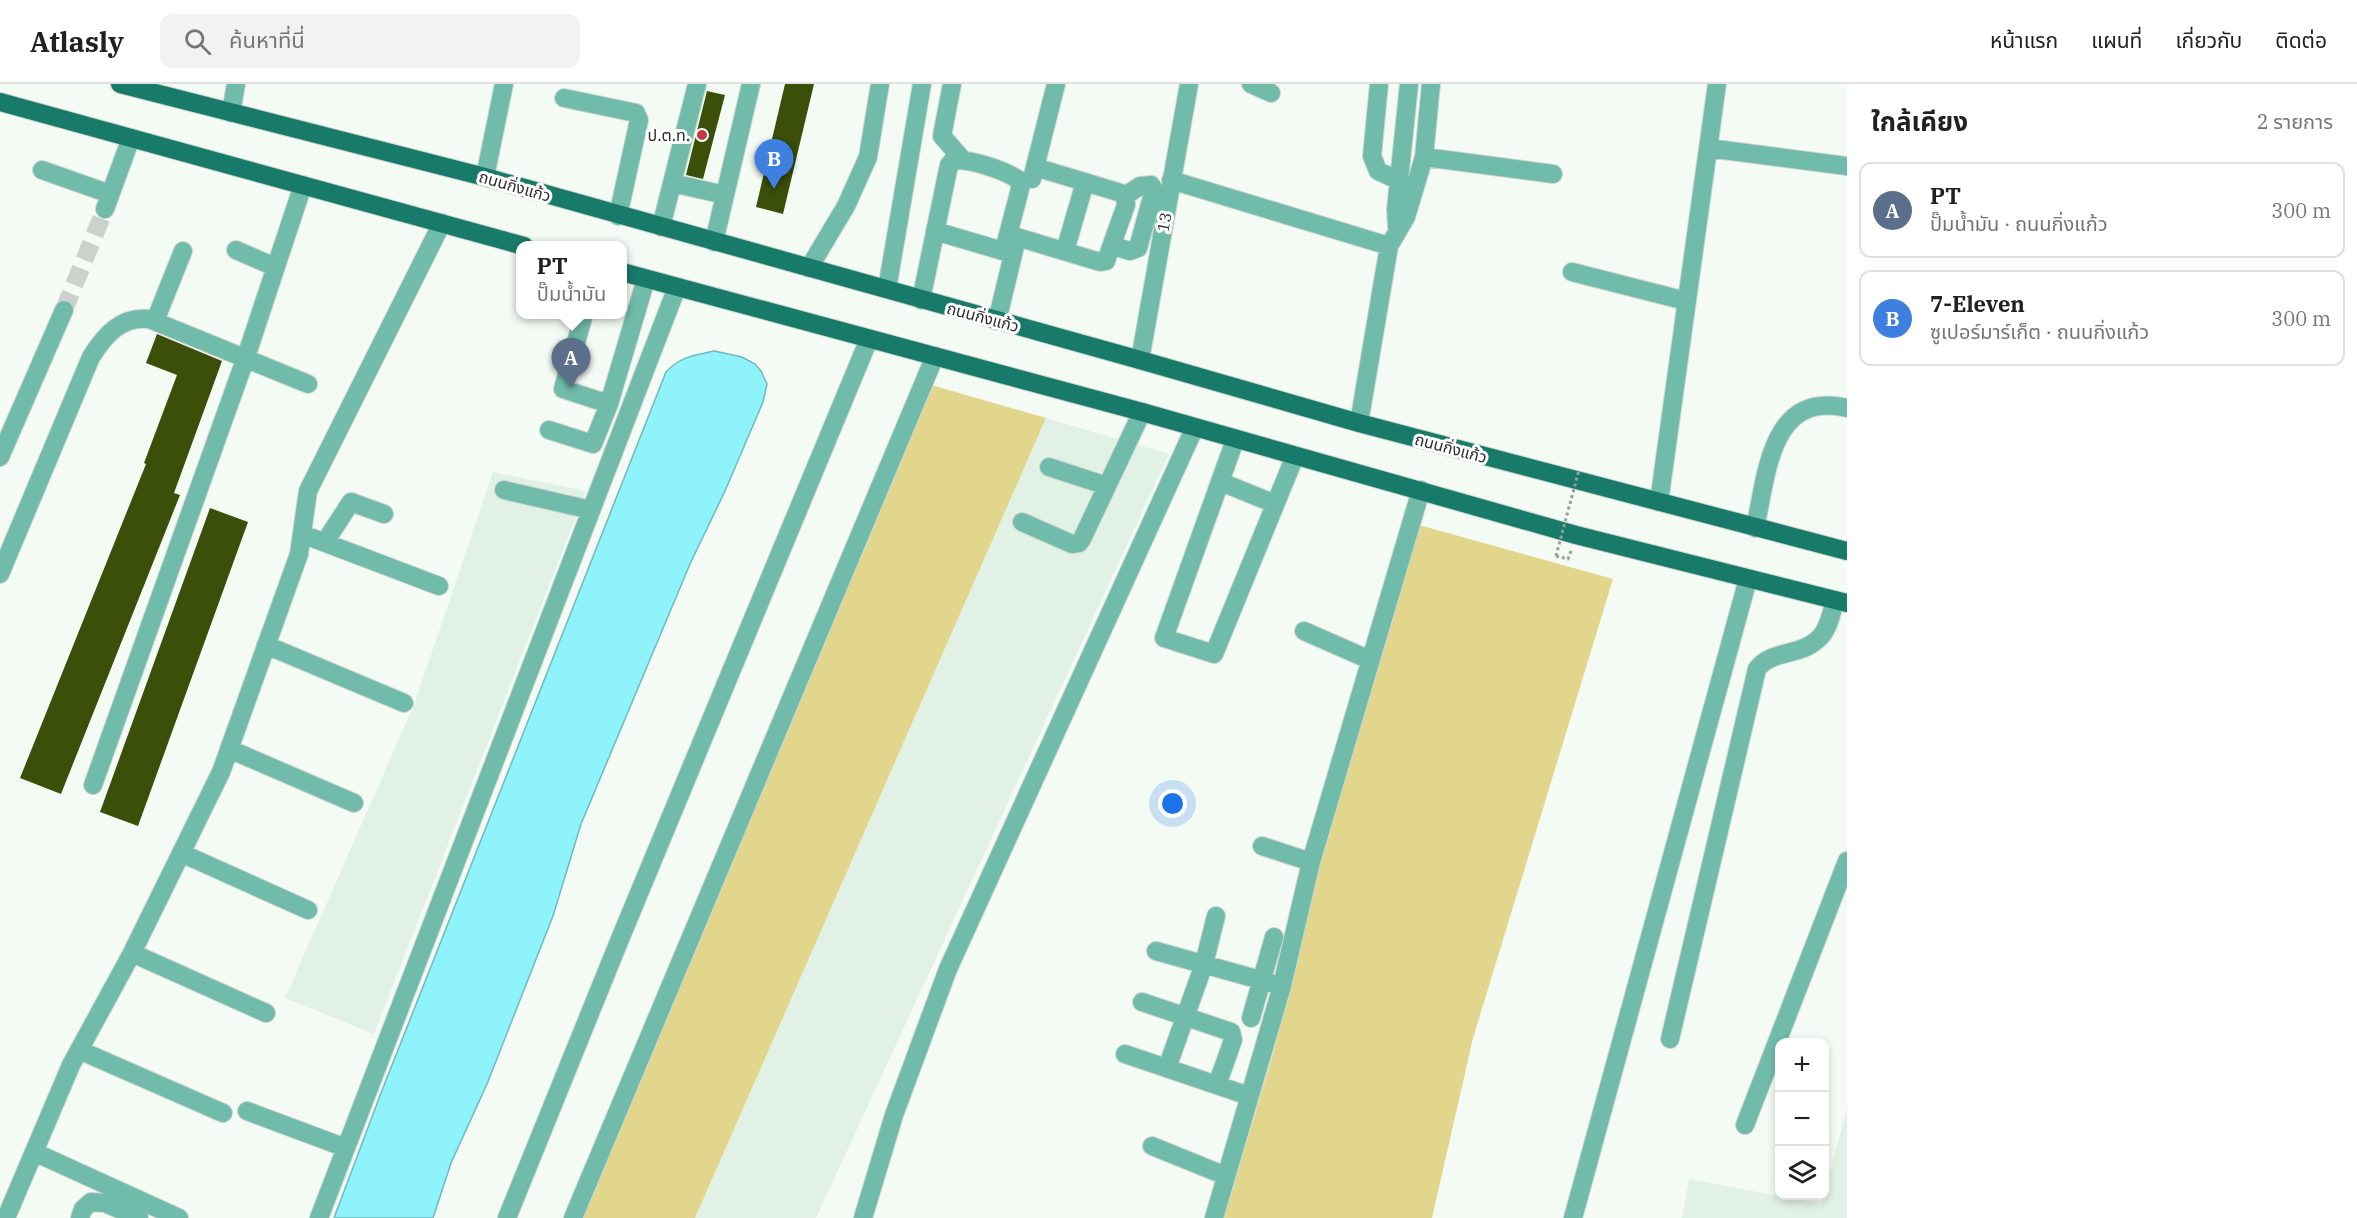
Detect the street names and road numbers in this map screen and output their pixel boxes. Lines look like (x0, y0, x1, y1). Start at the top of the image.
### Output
street label: ถนนกิ่งแก้ว (477, 166, 553, 206)
street label: 13 (1152, 211, 1176, 233)
street label: ถนนกิ่งแก้ว (945, 298, 1021, 336)
street label: ถนนกิ่งแก้ว (1413, 429, 1489, 467)

